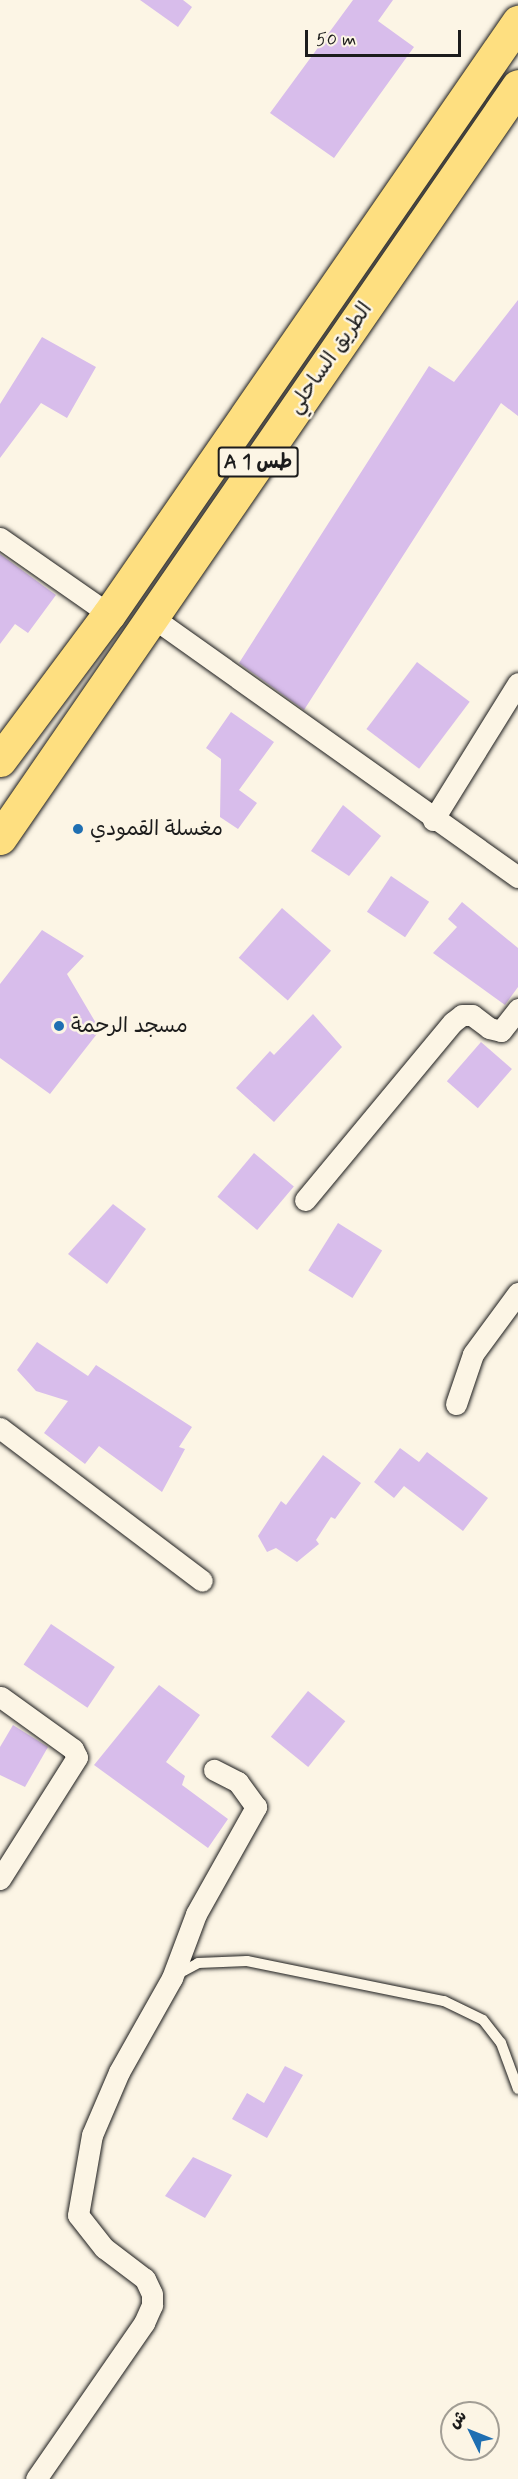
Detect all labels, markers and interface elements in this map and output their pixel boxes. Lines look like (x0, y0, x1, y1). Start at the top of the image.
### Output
scale bar (308, 18, 464, 56)
text: 50 m (316, 28, 356, 52)
street label: الطريق الساحلي (282, 297, 378, 419)
road number: A 1 طس (218, 445, 298, 479)
place label: مغسلة القمودي (90, 816, 223, 842)
marker: مغسلة القمودي (71, 822, 85, 836)
place label: مسجد الرحمة (71, 1013, 188, 1039)
marker: مسجد الرحمة (52, 1019, 66, 1033)
north arrow (440, 2401, 500, 2461)
text: ش (444, 2406, 472, 2433)

